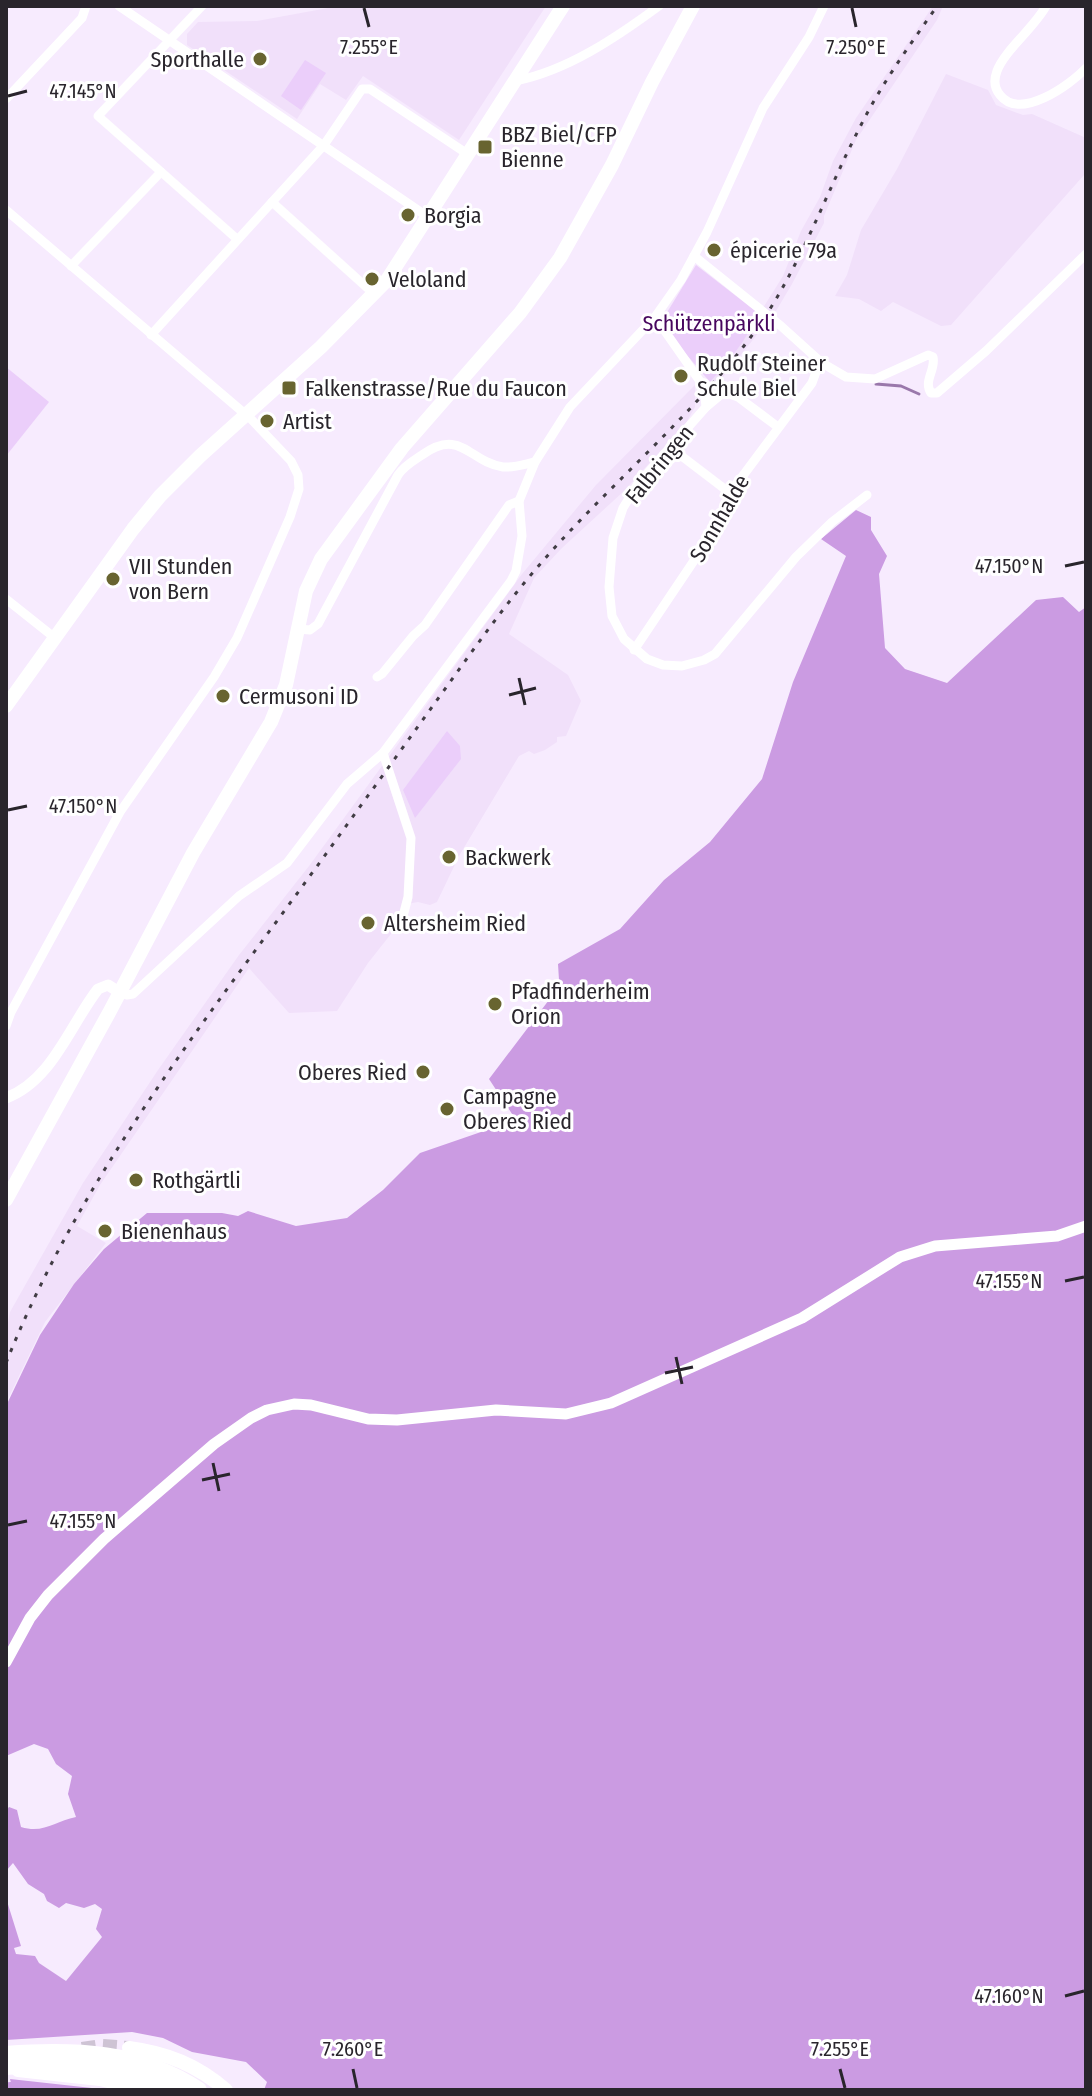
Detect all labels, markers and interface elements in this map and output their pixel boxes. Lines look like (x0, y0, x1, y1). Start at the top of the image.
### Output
text: 7.255°E (340, 35, 398, 59)
text: 7.250°E (826, 35, 886, 59)
place label: Sporthalle (150, 46, 244, 73)
marker: Sporthalle (251, 50, 269, 68)
text: 47.145°N (49, 79, 117, 103)
place label: BBZ Biel/CFP Bienne (501, 121, 617, 173)
marker: BBZ Biel/CFP Bienne (476, 138, 494, 156)
place label: Borgia (424, 202, 482, 229)
marker: Borgia (399, 206, 417, 224)
place label: épicerie 79a (730, 237, 837, 264)
marker: épicerie 79a (705, 241, 723, 259)
place label: Veloland (388, 266, 467, 293)
marker: Veloland (363, 270, 381, 288)
park label: Schützenpärkli (642, 310, 776, 337)
place label: Rudolf Steiner Schule Biel (697, 350, 826, 402)
marker: Rudolf Steiner Schule Biel (672, 367, 690, 385)
place label: Falkenstrasse/Rue du Faucon (305, 375, 567, 402)
marker: Falkenstrasse/Rue du Faucon (280, 379, 298, 397)
place label: Artist (283, 408, 332, 435)
marker: Artist (258, 412, 276, 430)
street label: Falbringen (619, 419, 699, 509)
street label: Sonnhalde (684, 470, 755, 567)
place label: VII Stunden von Bern (129, 553, 232, 605)
text: 47.150°N (975, 554, 1043, 578)
marker: VII Stunden von Bern (104, 570, 122, 588)
place label: Cermusoni ID (239, 683, 359, 710)
marker: Cermusoni ID (214, 687, 232, 705)
text: 47.150°N (49, 794, 117, 818)
place label: Backwerk (465, 844, 551, 871)
marker: Backwerk (440, 848, 458, 866)
place label: Altersheim Ried (384, 910, 526, 937)
marker: Altersheim Ried (359, 914, 377, 932)
place label: Pfadfinderheim Orion (511, 978, 650, 1030)
marker: Pfadfinderheim Orion (486, 995, 504, 1013)
place label: Oberes Ried (298, 1059, 407, 1086)
marker: Oberes Ried (414, 1063, 432, 1081)
place label: Campagne Oberes Ried (463, 1083, 572, 1135)
marker: Campagne Oberes Ried (438, 1100, 456, 1118)
place label: Rothgärtli (152, 1167, 241, 1194)
marker: Rothgärtli (127, 1171, 145, 1189)
place label: Bienenhaus (121, 1218, 227, 1245)
marker: Bienenhaus (96, 1222, 114, 1240)
text: 47.155°N (975, 1269, 1043, 1293)
text: 47.155°N (49, 1509, 117, 1533)
text: 47.160°N (974, 1984, 1044, 2008)
text: 7.260°E (323, 2037, 383, 2061)
text: 7.255°E (811, 2037, 869, 2061)

